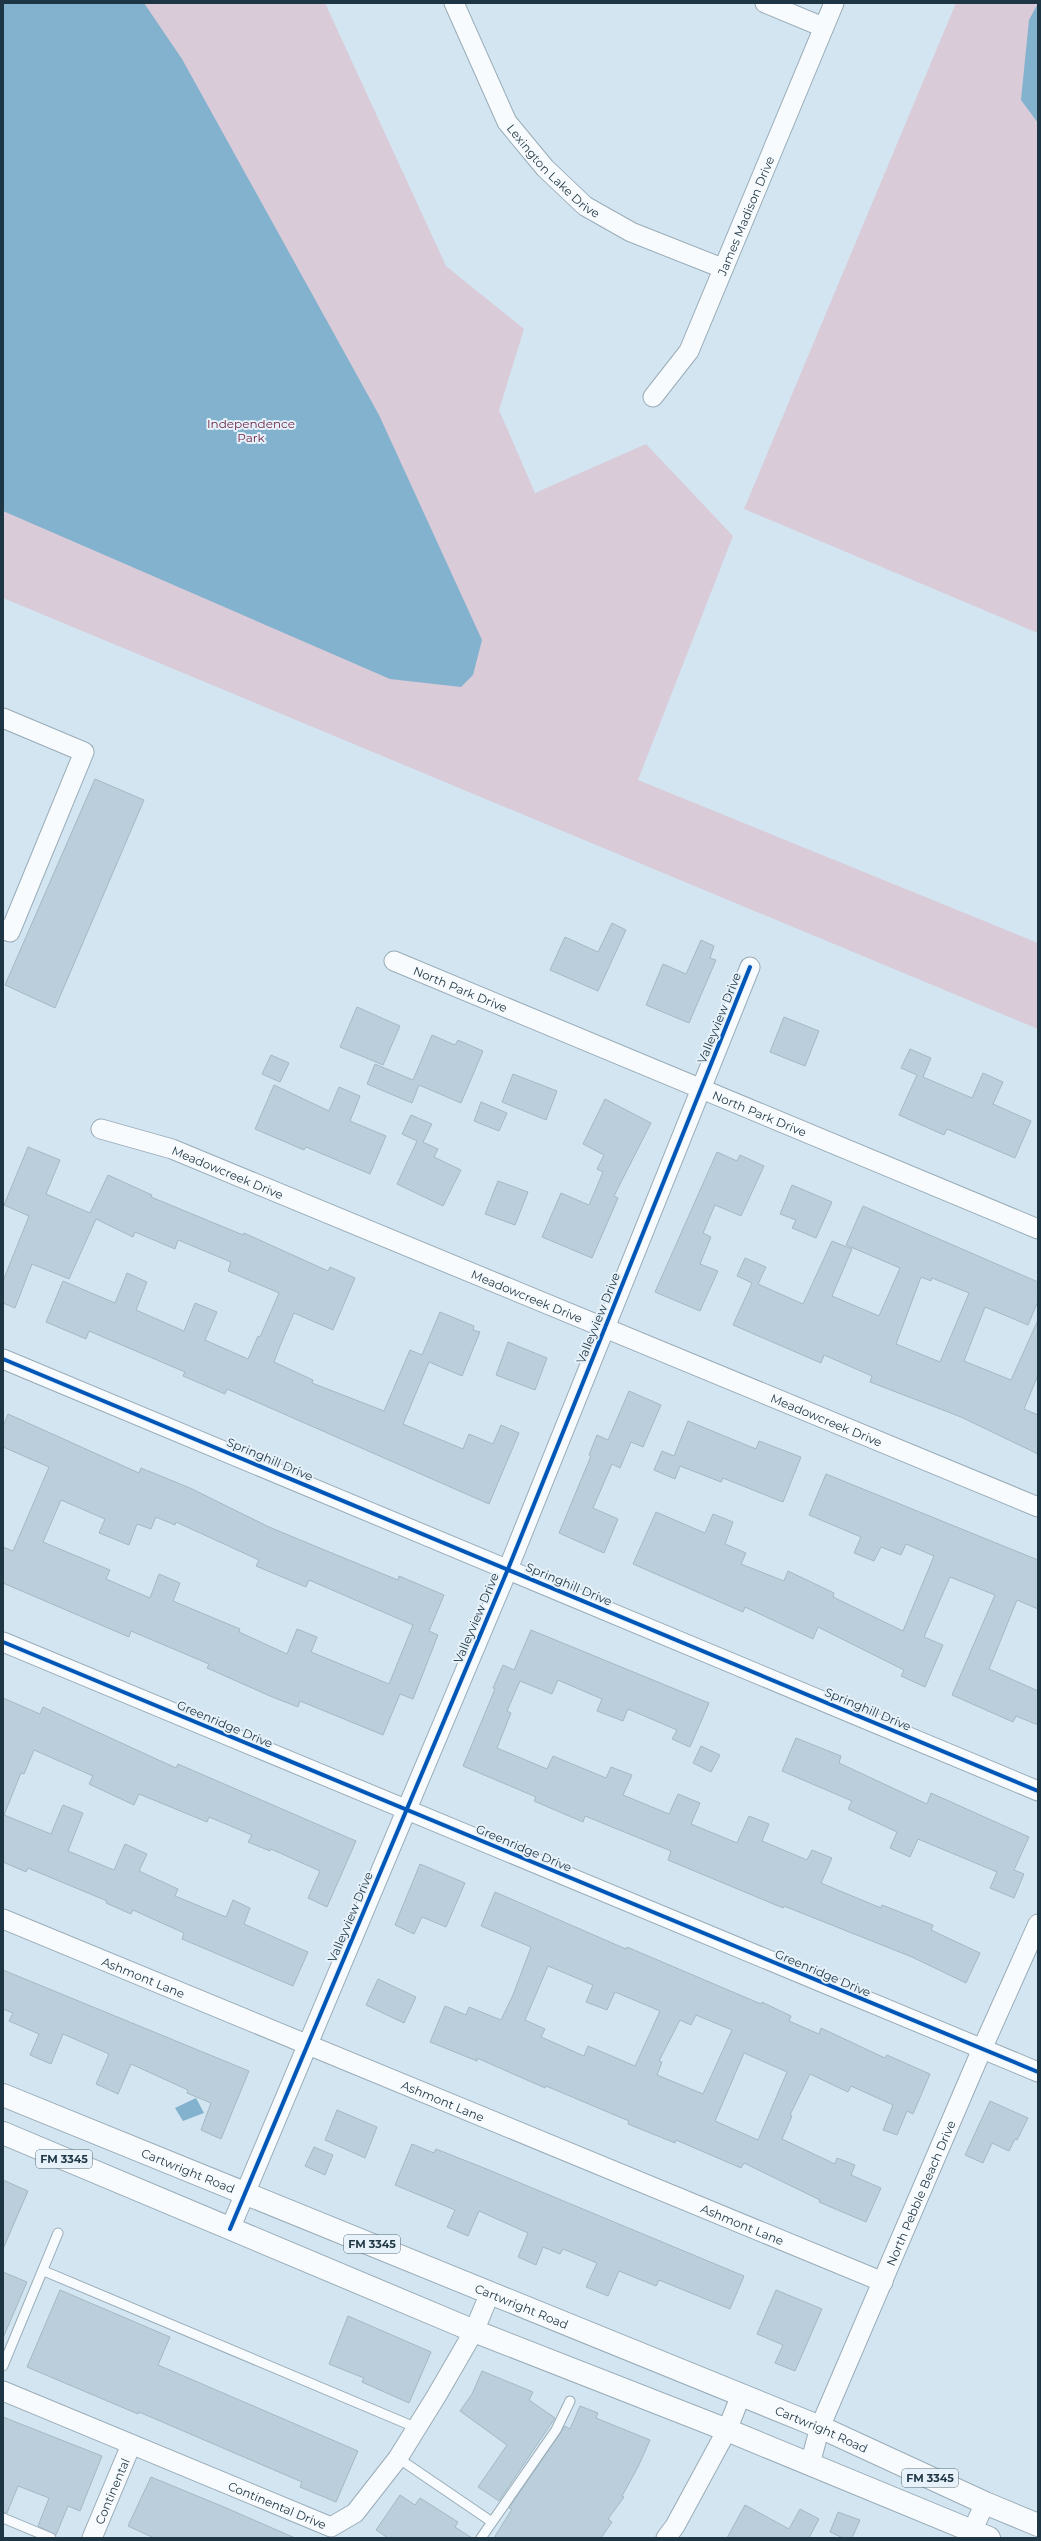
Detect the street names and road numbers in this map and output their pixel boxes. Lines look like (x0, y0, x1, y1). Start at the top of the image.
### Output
street label: Lexington Lake Drive (504, 121, 603, 220)
street label: James Madison Drive (713, 154, 777, 279)
street label: North Park Drive (411, 962, 510, 1015)
street label: Valleyview Drive (694, 970, 744, 1066)
street label: North Park Drive (710, 1087, 809, 1139)
street label: Meadowcreek Drive (170, 1142, 286, 1202)
street label: Meadowcreek Drive (469, 1266, 585, 1326)
street label: Valleyview Drive (573, 1270, 623, 1366)
street label: Meadowcreek Drive (769, 1390, 884, 1449)
street label: Springhill Drive (225, 1434, 315, 1484)
street label: Springhill Drive (524, 1559, 614, 1609)
street label: Valleyview Drive (450, 1570, 502, 1666)
street label: Springhill Drive (823, 1684, 913, 1734)
street label: Greenridge Drive (175, 1697, 275, 1751)
street label: Greenridge Drive (474, 1821, 574, 1875)
street label: Valleyview Drive (324, 1869, 376, 1965)
street label: Greenridge Drive (773, 1946, 873, 2000)
street label: Ashmont Lane (100, 1953, 187, 2001)
street label: Ashmont Lane (399, 2077, 487, 2124)
street label: North Pebble Beach Drive (883, 2118, 958, 2268)
street label: Cartwright Road (139, 2145, 237, 2196)
road number: FM 3345 (36, 2150, 92, 2168)
street label: Ashmont Lane (699, 2200, 786, 2248)
road number: FM 3345 (344, 2235, 400, 2253)
street label: Cartwright Road (473, 2280, 571, 2332)
street label: Cartwright Road (773, 2402, 870, 2456)
street label: Continental (91, 2456, 132, 2526)
road number: FM 3345 (902, 2469, 958, 2487)
street label: Continental Drive (226, 2478, 329, 2532)

